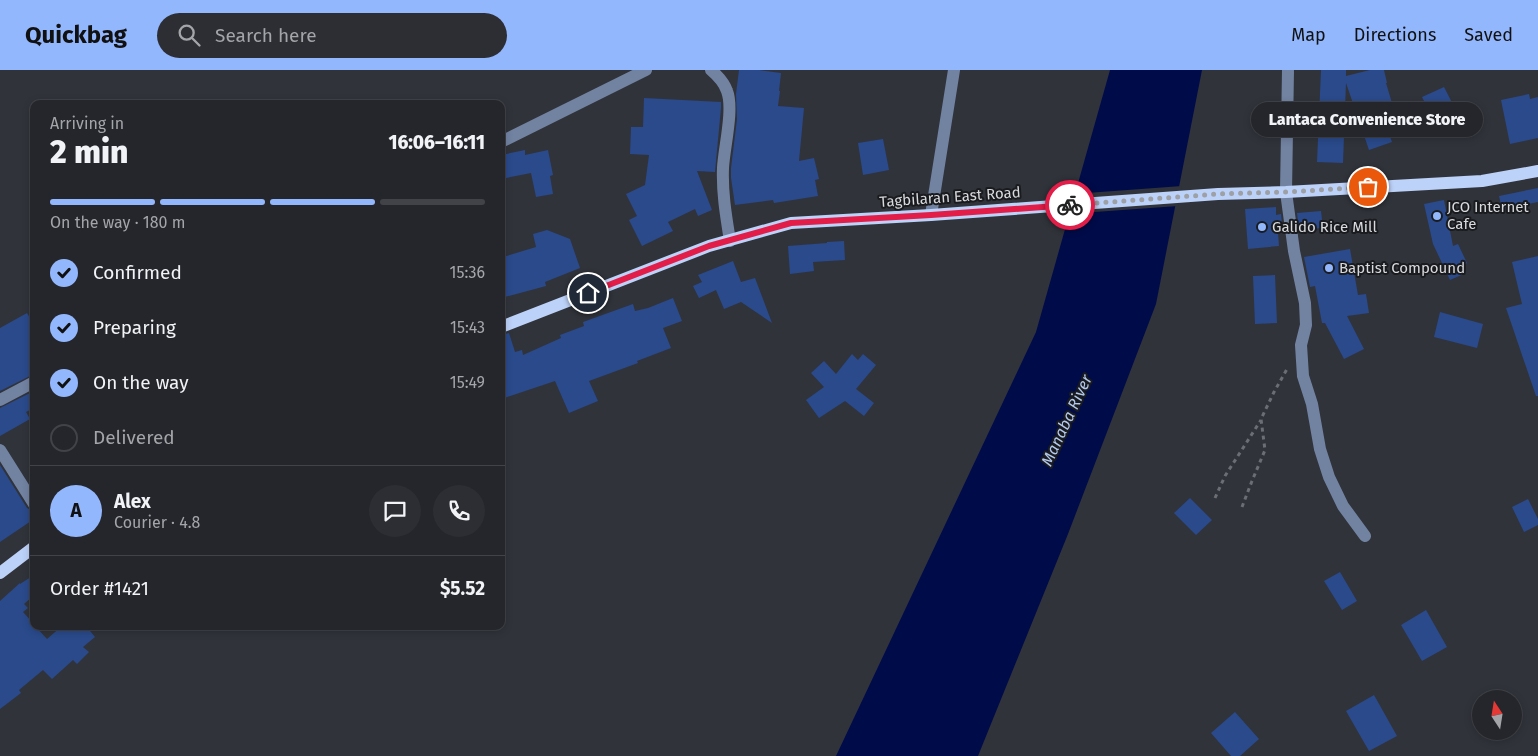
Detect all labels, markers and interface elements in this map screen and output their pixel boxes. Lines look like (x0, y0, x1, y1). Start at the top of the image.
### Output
search box (157, 13, 507, 58)
text: Quickbag (25, 21, 127, 49)
icon: search (175, 21, 203, 49)
text: Search here (215, 24, 317, 47)
text: Map (1291, 24, 1326, 46)
text: Directions (1354, 24, 1436, 46)
text: Saved (1464, 24, 1513, 46)
callout: Lantaca Convenience Store (1252, 102, 1484, 137)
text: Lantaca Convenience Store (1269, 110, 1465, 129)
text: Arriving in (50, 114, 124, 133)
text: 16:06–16:11 (388, 131, 485, 154)
text: 2 min (50, 133, 128, 171)
pin (1347, 166, 1389, 208)
icon: bag (1354, 173, 1382, 201)
courier (1045, 180, 1095, 230)
street label: Tagbilaran East Road (879, 183, 1021, 211)
icon: bike (1056, 191, 1084, 219)
place label: JCO Internet Cafe (1447, 198, 1529, 233)
marker: JCO Internet Cafe (1431, 210, 1443, 222)
text: On the way · 180 m (50, 213, 185, 232)
place label: Galido Rice Mill (1272, 218, 1377, 236)
marker: Galido Rice Mill (1256, 221, 1268, 233)
icon: check (50, 259, 78, 287)
place label: Baptist Compound (1339, 259, 1465, 277)
text: Confirmed (93, 261, 182, 284)
marker: Baptist Compound (1323, 262, 1335, 274)
text: 15:36 (450, 263, 485, 282)
pin (567, 272, 609, 314)
icon: home (574, 279, 602, 307)
icon: check (50, 314, 78, 342)
text: Preparing (93, 316, 176, 339)
text: 15:43 (450, 318, 485, 337)
icon: check (50, 369, 78, 397)
text: On the way (93, 371, 189, 394)
water label: Manaba River (1037, 371, 1096, 469)
text: 15:49 (450, 373, 485, 392)
text: Delivered (93, 426, 175, 449)
button: chat (369, 485, 421, 537)
button: phone (433, 485, 485, 537)
text: Alex (114, 490, 151, 513)
text: A (70, 499, 82, 522)
text: Courier · 4.8 (114, 513, 200, 532)
text: Order #1421 (50, 577, 149, 600)
text: $5.52 (440, 577, 485, 600)
north arrow (1472, 690, 1522, 740)
map controls (1472, 690, 1522, 740)

